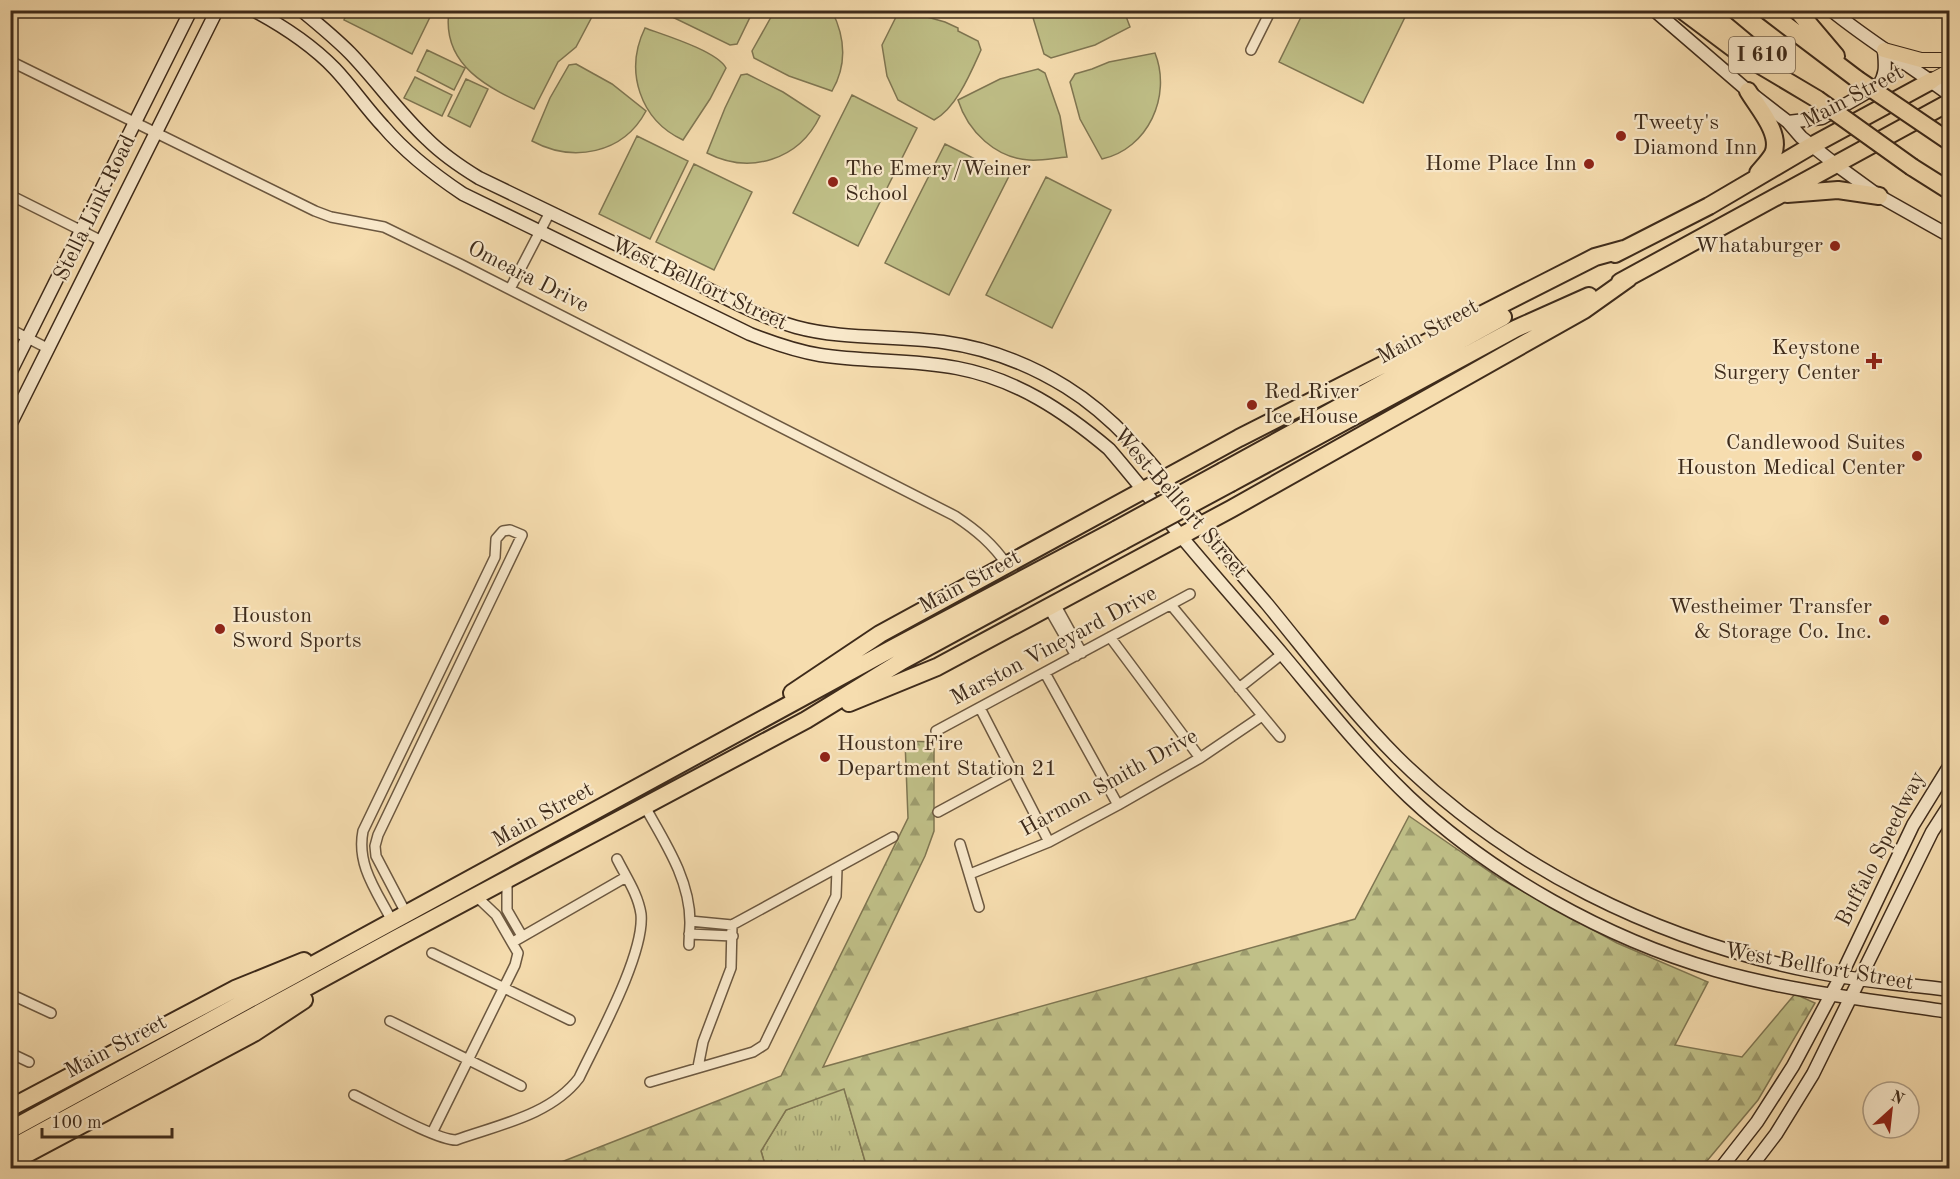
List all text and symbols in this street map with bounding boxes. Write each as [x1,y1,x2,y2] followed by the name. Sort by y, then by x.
[1729,37,1795,73] road number: I 610
[1799,61,1907,133] street label: Main Street
[1633,112,1757,159] place label: Tweety's Diamond Inn
[1614,129,1628,143] marker: Tweety's Diamond Inn
[50,131,140,285] street label: Stella Link Road
[1425,153,1577,175] place label: Home Place Inn
[1582,157,1596,171] marker: Home Place Inn
[845,158,1031,205] place label: The Emery/Weiner School
[826,175,840,189] marker: The Emery/Weiner School
[608,234,790,334] street label: West Bellfort Street
[1695,235,1823,257] place label: Whataburger
[464,237,592,317] street label: Omeara Drive
[1828,239,1842,253] marker: Whataburger
[1374,295,1482,369] street label: Main Street
[1713,337,1860,384] place label: Keystone Surgery Center
[1865,352,1883,370] marker: Keystone Surgery Center
[1264,381,1359,428] place label: Red River Ice House
[1245,398,1259,412] marker: Red River Ice House
[1109,424,1251,582] street label: West Bellfort Street
[1677,432,1905,479] place label: Candlewood Suites Houston Medical Center
[1910,449,1924,463] marker: Candlewood Suites Houston Medical Center
[916,546,1024,618] street label: Main Street
[947,582,1161,710] street label: Marston Vineyard Drive
[1669,596,1872,643] place label: Westheimer Transfer & Storage Co. Inc.
[232,605,361,652] place label: Houston Sword Sports
[1877,613,1891,627] marker: Westheimer Transfer & Storage Co. Inc.
[213,622,227,636] marker: Houston Sword Sports
[1016,725,1202,841] street label: Harmon Smith Drive
[837,733,1057,780] place label: Houston Fire Department Station 21
[818,750,832,764] marker: Houston Fire Department Station 21
[1832,768,1930,930] street label: Buffalo Speedway
[489,778,597,852] street label: Main Street
[1723,940,1915,994] street label: West Bellfort Street
[62,1011,170,1083] street label: Main Street
[1861,1080,1921,1140] north arrow
[1888,1089,1907,1109] text: N
[42,1101,172,1139] scale bar
[51,1114,102,1132] text: 100 m

